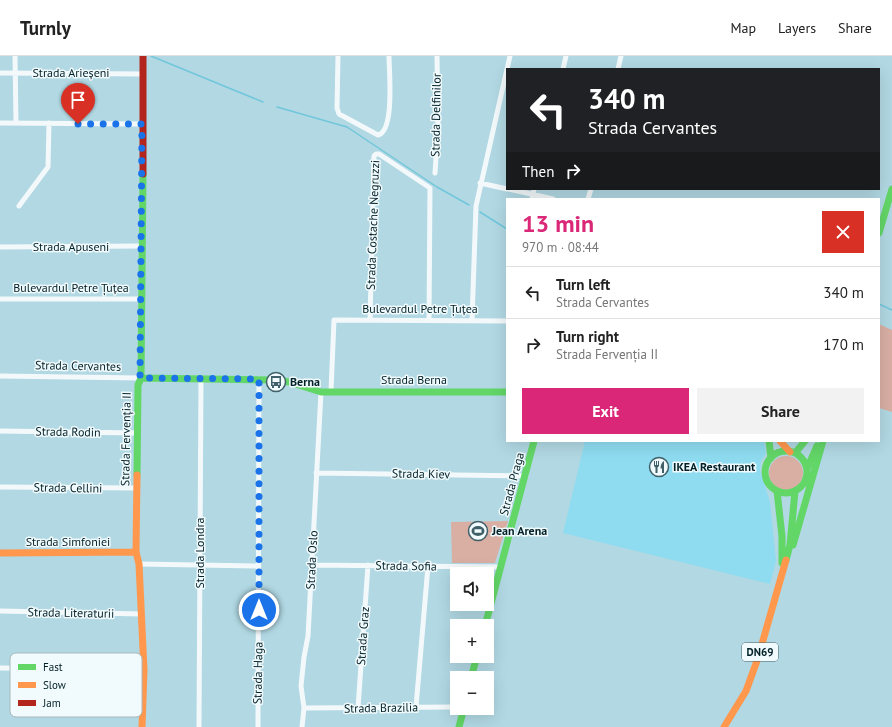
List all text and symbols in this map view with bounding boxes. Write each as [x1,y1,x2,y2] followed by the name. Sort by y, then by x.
[20,16,71,40] text: Turnly
[730,19,756,37] text: Map
[778,19,816,37] text: Layers
[838,19,872,37] text: Share
[32,65,110,80] street label: Strada Arieșeni
[427,73,444,157] street label: Strada Delfinilor
[588,80,665,117] text: 340 m
[61,83,95,124] pin
[522,84,574,136] icon: left
[67,89,89,111] icon: arrive
[588,116,717,139] text: Strada Cervantes
[363,160,382,290] street label: Strada Costache Negruzzi
[562,160,584,182] icon: right
[522,162,554,181] text: Then
[522,208,594,239] text: 13 min
[822,211,864,253] button: close
[33,239,109,254] street label: Strada Apuseni
[522,239,599,256] text: 970 m · 08:44
[556,275,610,294] text: Turn left
[13,280,129,296] street label: Bulevardul Petre Țuțea
[522,282,544,304] icon: left
[823,283,864,302] text: 340 m
[556,294,649,311] text: Strada Cervantes
[362,301,478,317] street label: Bulevardul Petre Țuțea
[556,327,619,346] text: Turn right
[522,334,544,356] icon: right
[823,335,864,354] text: 170 m
[556,346,658,363] text: Strada Fervenția II
[35,357,121,374] street label: Strada Cervantes
[265,371,287,393] bus stop icon: Berna
[381,372,447,387] street label: Strada Berna
[290,374,320,389] place label: Berna
[522,388,689,434] button: Exit
[697,388,864,434] button: Share
[117,392,134,486] street label: Strada Fervenția II
[35,423,101,440] street label: Strada Rodin
[496,451,527,517] street label: Strada Praga
[648,456,670,478] restaurant icon: IKEA Restaurant
[673,459,756,474] place label: IKEA Restaurant
[392,465,450,482] street label: Strada Kiev
[34,479,102,496] street label: Strada Cellini
[192,517,207,589] street label: Strada Londra
[467,520,489,542] sports icon: Jean Arena
[491,523,547,538] place label: Jean Arena
[302,530,321,590] street label: Strada Oslo
[26,534,110,549] street label: Strada Simfoniei
[375,557,437,574] street label: Strada Sofia
[450,567,494,715] map controls
[450,567,494,611] button: sound
[238,589,280,631] position arrow
[28,604,114,621] street label: Strada Literaturii
[353,606,372,666] street label: Strada Graz
[450,619,494,663] button: +
[249,642,266,704] street label: Strada Haga
[742,643,778,661] road number: DN69
[10,653,142,717] legend
[43,660,63,674] text: Fast
[450,671,494,715] button: −
[43,678,66,692] text: Slow
[42,696,61,710] text: Jam
[344,699,418,716] street label: Strada Brazilia

